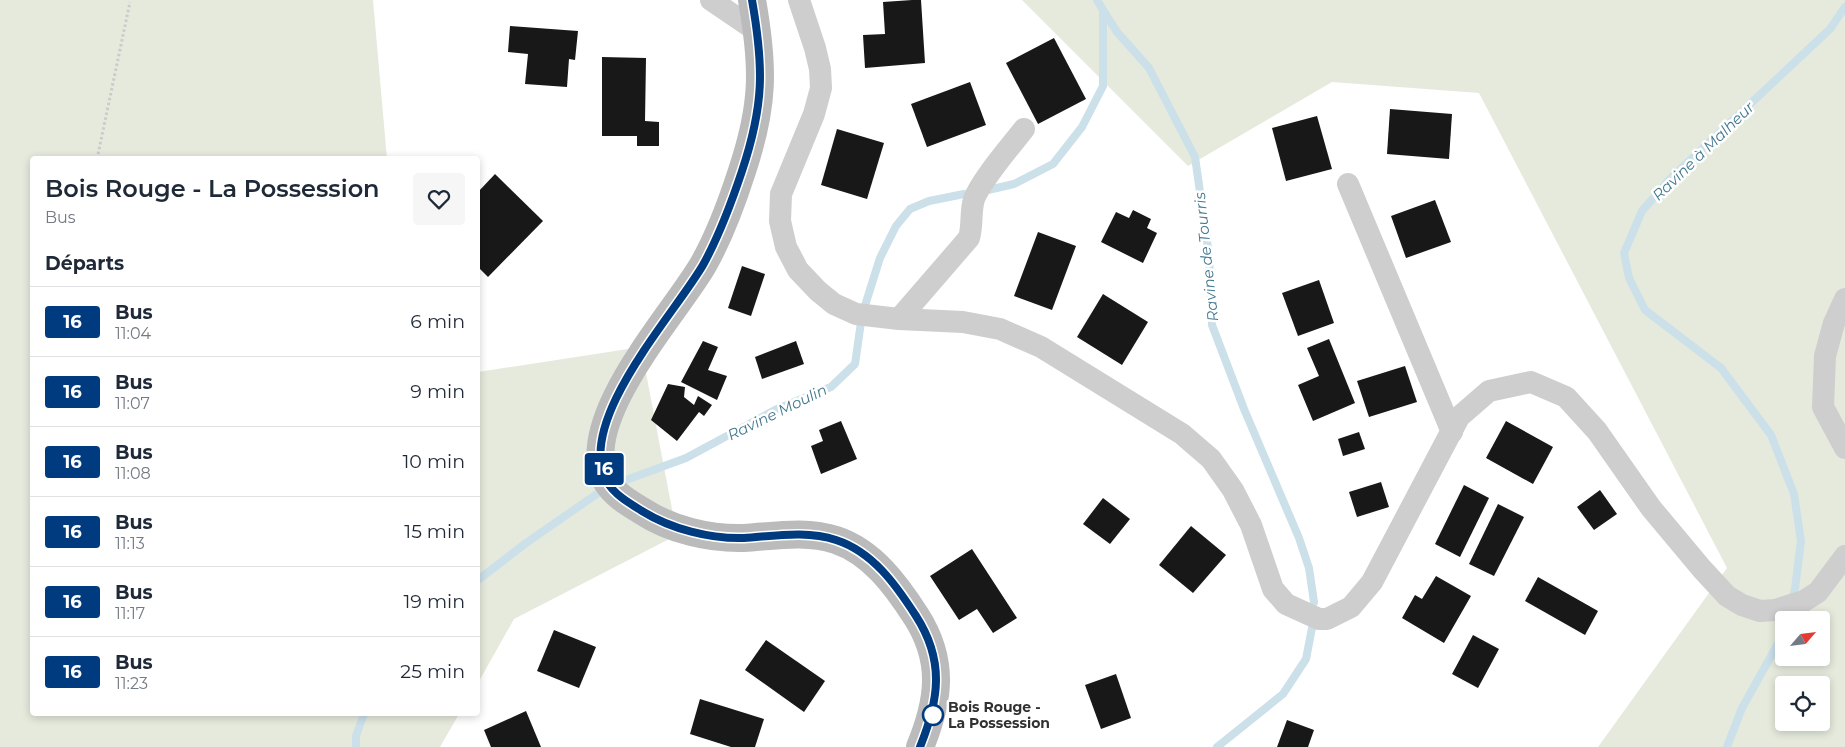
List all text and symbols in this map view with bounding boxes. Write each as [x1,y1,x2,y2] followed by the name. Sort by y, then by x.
[1648,97,1759,204] water label: Ravine à Malheur
[413,173,465,225] button: heart
[45,174,380,203] text: Bois Rouge - La Possession
[1190,191,1222,323] water label: Ravine de Tourris
[45,208,76,227] text: Bus
[45,252,124,275] text: Départs
[115,301,153,324] text: Bus
[410,310,465,333] text: 6 min
[63,311,82,333] text: 16
[115,324,151,343] text: 11:04
[115,371,153,394] text: Bus
[410,380,465,403] text: 9 min
[724,380,830,444] water label: Ravine Moulin
[63,381,82,403] text: 16
[115,394,150,413] text: 11:07
[115,441,153,464] text: Bus
[402,450,465,473] text: 10 min
[63,451,82,473] text: 16
[582,453,626,485] line badge: 16
[595,458,613,480] text: 16
[115,464,151,483] text: 11:08
[115,511,153,534] text: Bus
[404,520,465,543] text: 15 min
[63,521,82,543] text: 16
[115,534,145,553] text: 11:13
[115,581,153,604] text: Bus
[403,590,465,613] text: 19 min
[63,591,82,613] text: 16
[115,604,145,623] text: 11:17
[1775,611,1830,666] north arrow
[1775,611,1830,731] map controls
[115,651,153,674] text: Bus
[400,660,465,683] text: 25 min
[63,661,82,683] text: 16
[115,674,148,693] text: 11:23
[1775,676,1830,731] button: locate
[948,698,1050,732] place label: Bois Rouge - La Possession
[922,704,944,726] marker: Bois Rouge - La Possession

